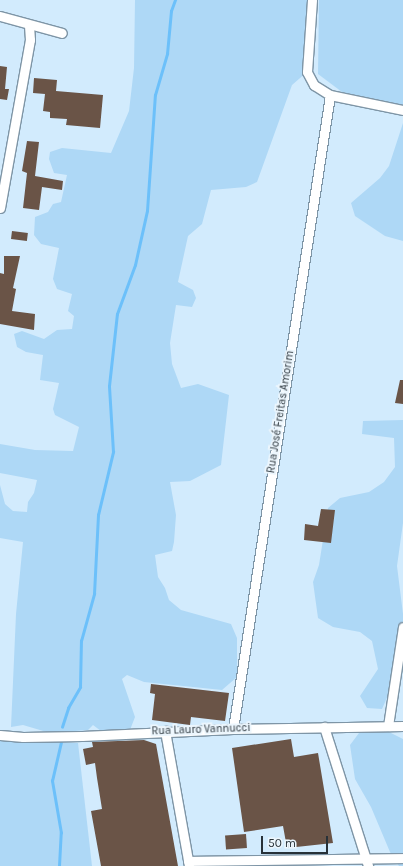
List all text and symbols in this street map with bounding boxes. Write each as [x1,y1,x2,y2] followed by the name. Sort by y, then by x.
[265,350,297,474] street label: Rua José Freitas Amorim
[151,722,251,738] street label: Rua Lauro Vannucci
[263,828,330,854] scale bar
[268,836,296,850] text: 50 m

